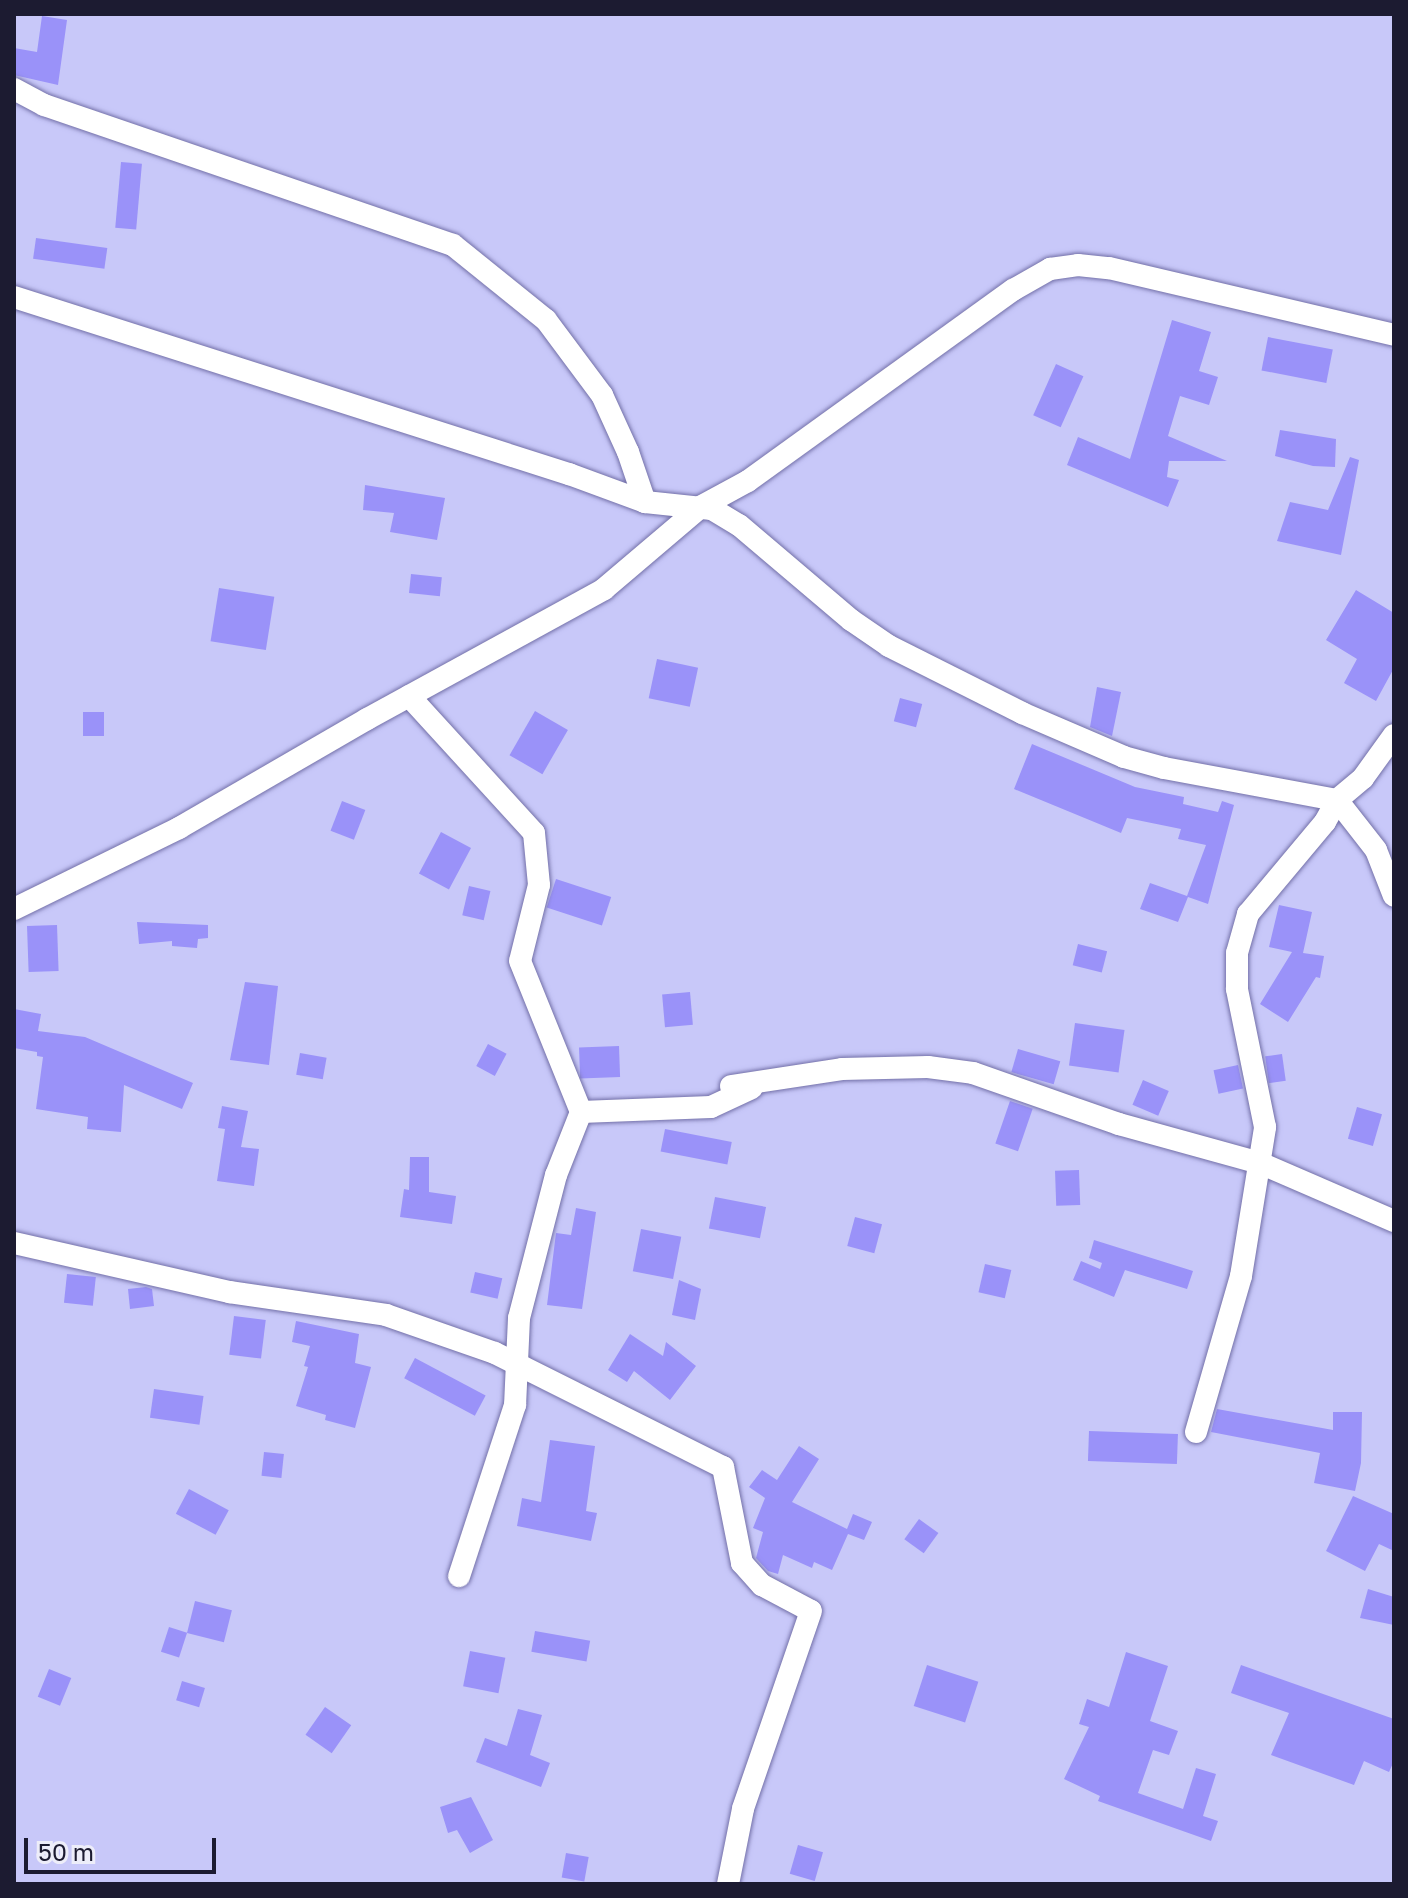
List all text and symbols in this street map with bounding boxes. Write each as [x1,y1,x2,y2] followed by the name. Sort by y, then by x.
[28,1822,220,1872] scale bar
[38,1837,94,1866] text: 50 m

